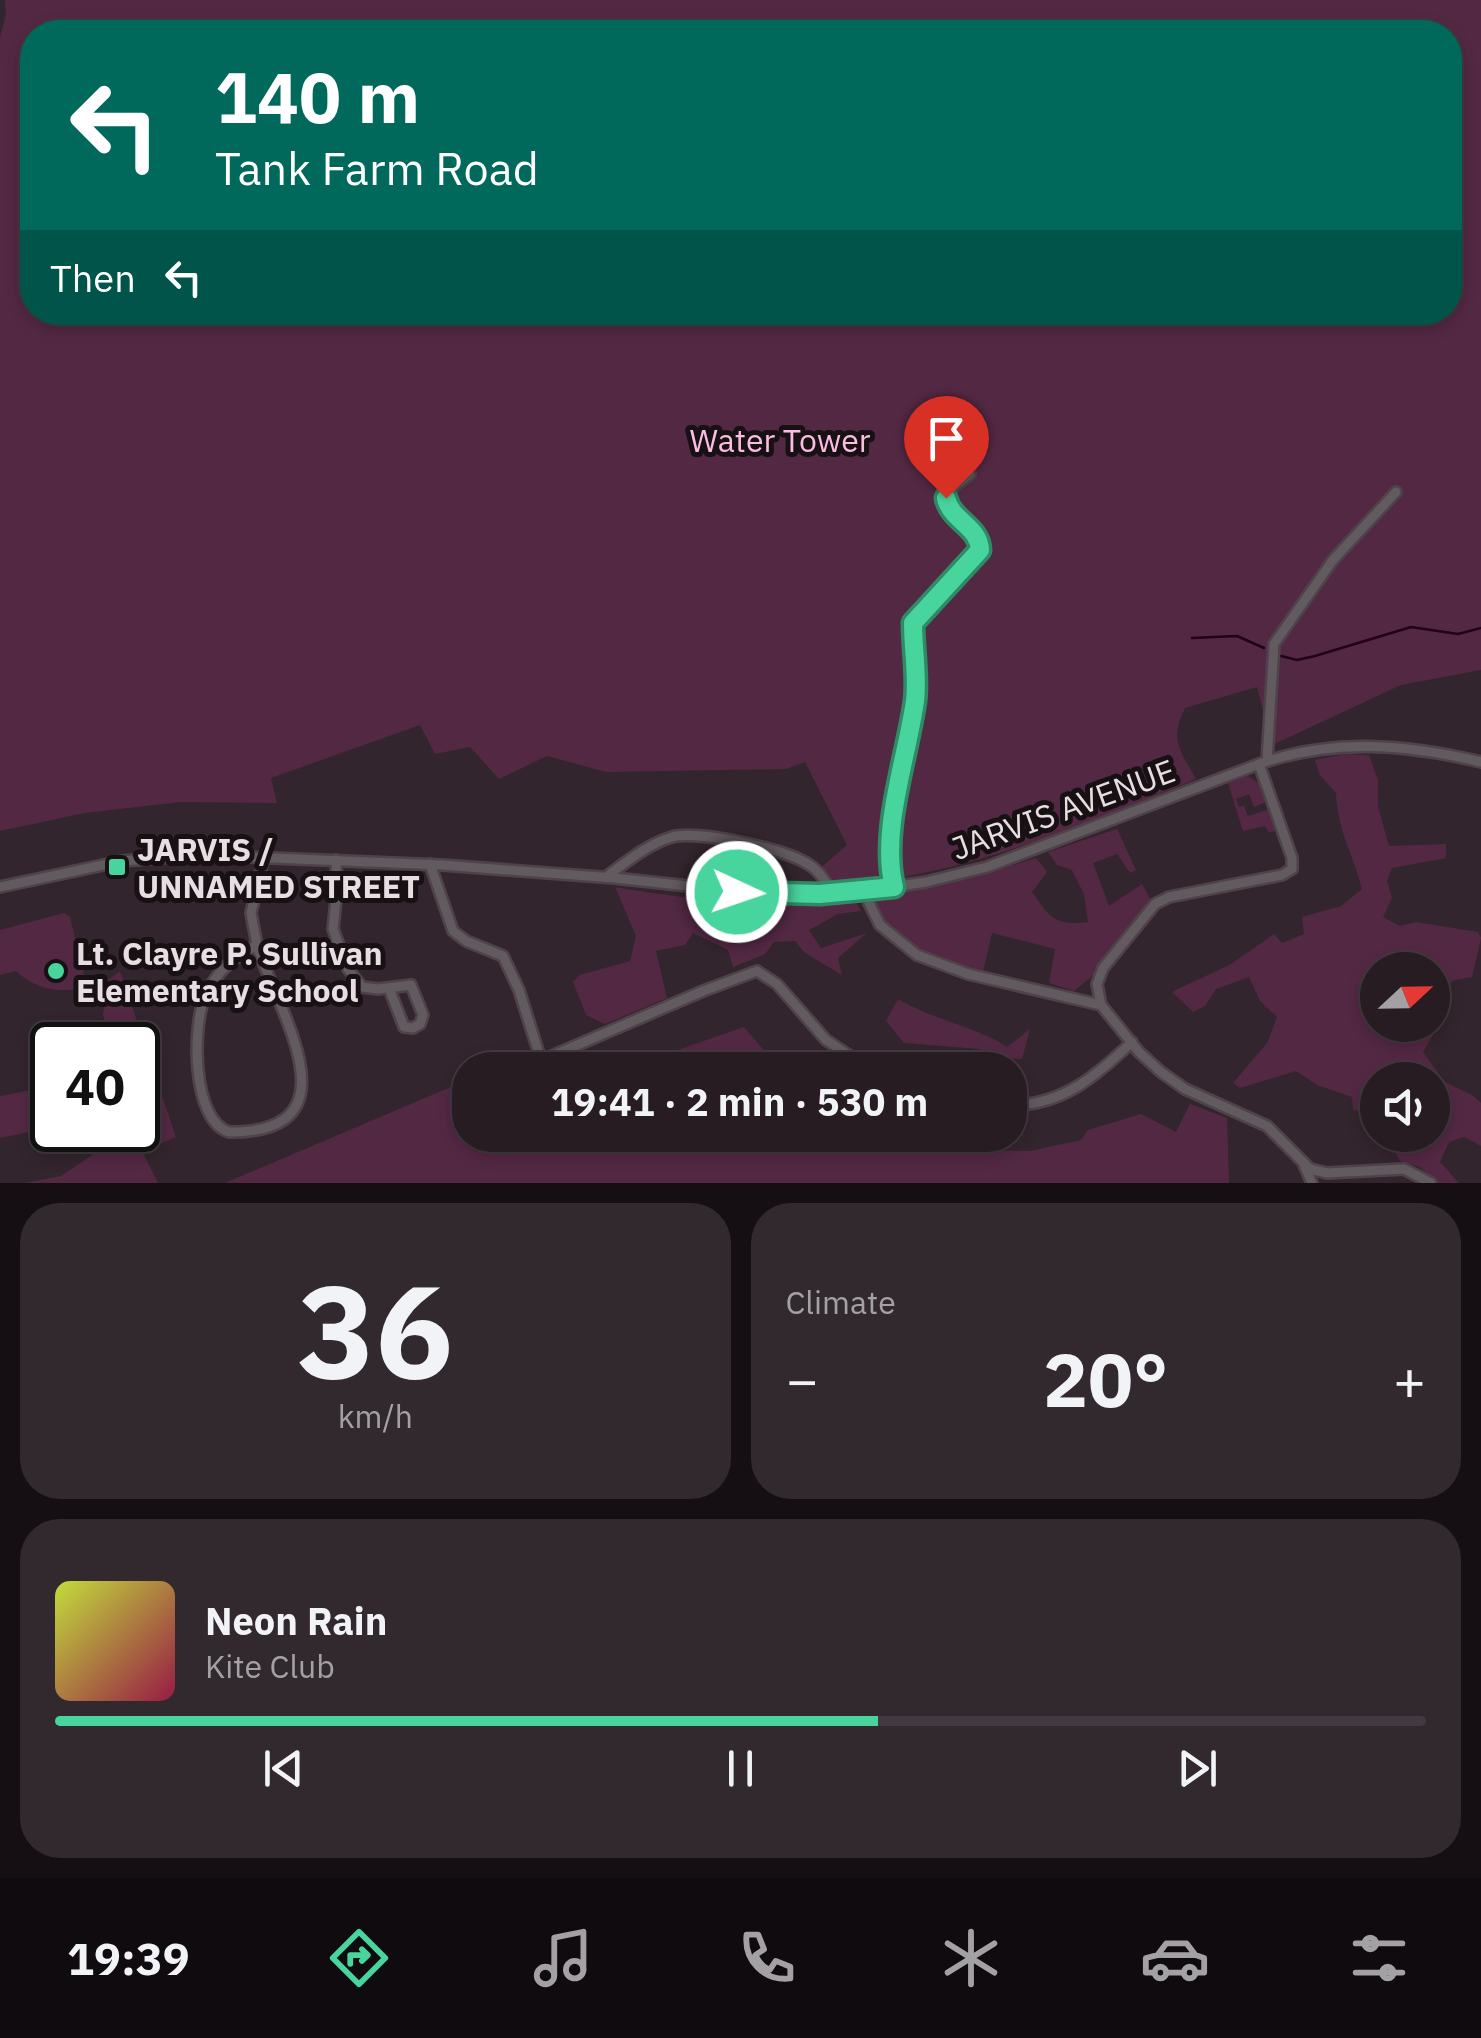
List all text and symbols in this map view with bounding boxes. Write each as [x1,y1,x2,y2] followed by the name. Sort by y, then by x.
[215,51,420,142] text: 140 m
[50,60,180,190] icon: left
[215,139,539,197] text: Tank Farm Road
[156,250,211,305] icon: left
[50,253,136,302] text: Then
[904,396,989,499] pin
[919,411,974,466] icon: arrive
[690,419,871,461] park label: Water Tower
[945,749,1181,869] street label: JARVIS AVENUE
[137,828,420,907] place label: JARVIS / UNNAMED STREET
[685,840,789,944] position arrow
[106,856,128,878] marker: JARVIS / UNNAMED STREET
[76,932,383,1011] place label: Lt. Clayre P. Sullivan Elementary School
[1360,952,1450,1042] north arrow
[1360,952,1450,1152] map controls
[45,960,67,982] marker: Lt. Clayre P. Sullivan Elementary School
[30,1022,160,1152] speed limit sign: 40
[1360,1062,1450,1152] button: sound
[551,1077,928,1126] text: 19:41 · 2 min · 530 m
[297,1245,453,1414] text: 36
[786,1281,896,1323] text: Climate
[1043,1330,1168,1428] text: 20°
[786,1344,819,1415] text: −
[1393,1344,1426,1415] text: +
[338,1395,413,1437] text: km/h
[205,1596,387,1645] text: Neon Rain
[205,1645,335,1687] text: Kite Club
[256,1741,311,1796] icon: previous
[713,1741,768,1796] icon: pause
[1170,1741,1225,1796] icon: next
[324,1923,394,1993] icon: directions
[528,1923,598,1993] icon: music
[732,1923,802,1993] icon: phone
[936,1923,1006,1993] icon: climate
[1140,1923,1210,1993] icon: car
[1344,1923,1414,1993] icon: filters
[67,1929,190,1987] text: 19:39

